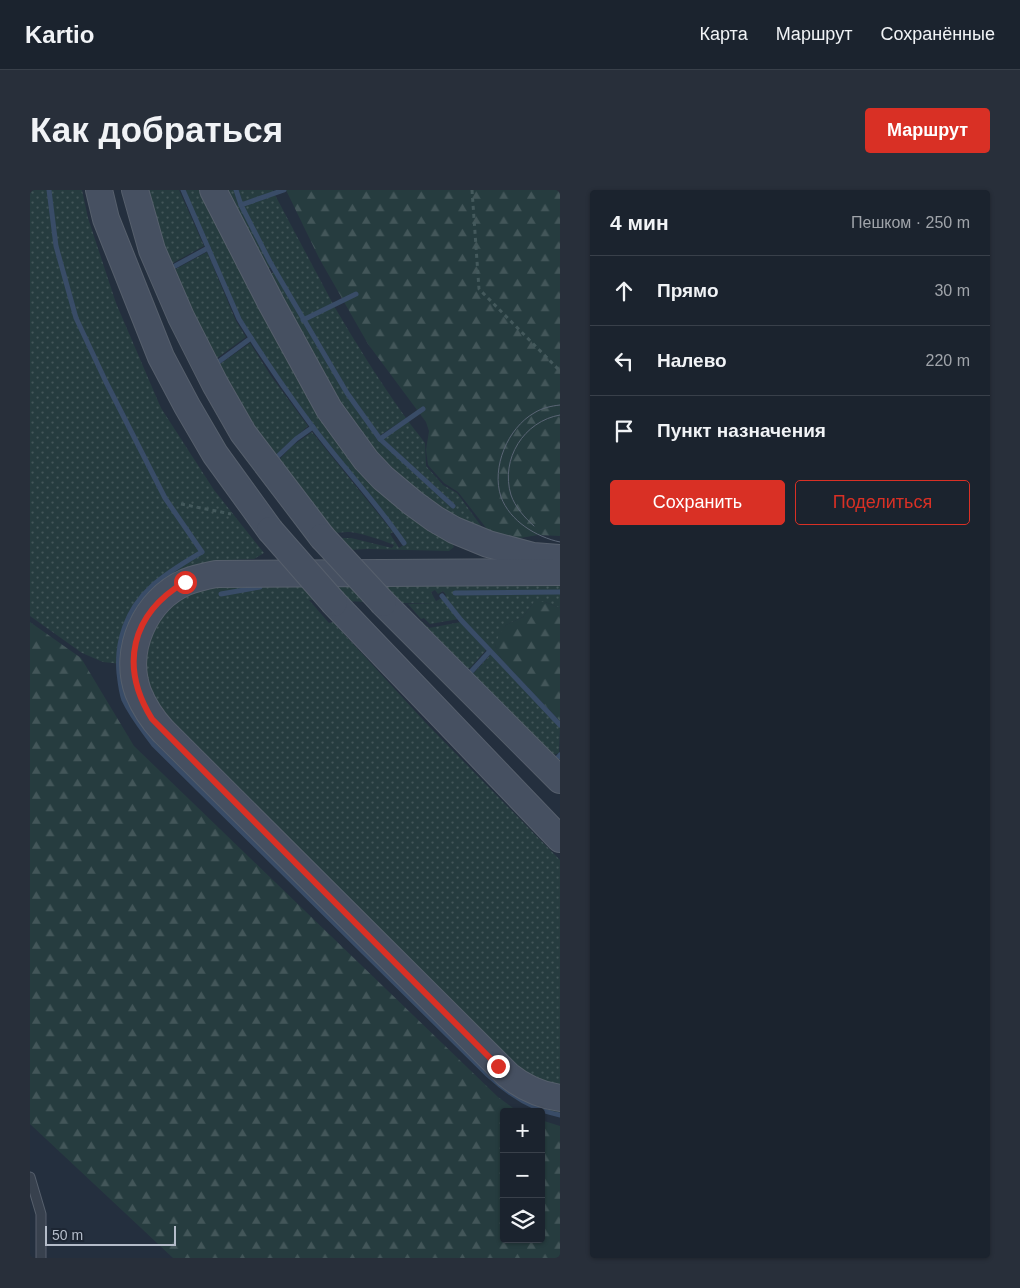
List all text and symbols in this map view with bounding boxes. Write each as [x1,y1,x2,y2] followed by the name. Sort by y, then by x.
[25,21,94,48] text: Kartio
[700,24,748,44] text: Карта
[776,24,852,44] text: Маршрут
[880,24,995,44] text: Сохранённые
[865,108,990,153] button: Маршрут
[30,110,283,149] text: Как добраться
[610,211,669,234] text: 4 мин
[851,214,970,231] text: Пешком · 250 m
[610,277,638,305] icon: ahead
[657,280,719,301] text: Прямо
[934,282,970,299] text: 30 m
[610,347,638,375] icon: left
[657,350,727,371] text: Налево
[926,352,970,369] text: 220 m
[610,417,638,445] icon: arrive
[657,420,826,441] text: Пункт назначения
[610,480,785,525] button: Сохранить
[795,480,970,525] button: Поделиться
[174,571,197,594] route start
[487,1055,510,1078] route end
[500,1108,545,1243] map controls
[500,1108,545,1153] button: +
[500,1153,545,1198] button: −
[500,1198,545,1243] button: layers
[45,1223,176,1246] scale bar
[52,1227,83,1243] text: 50 m

